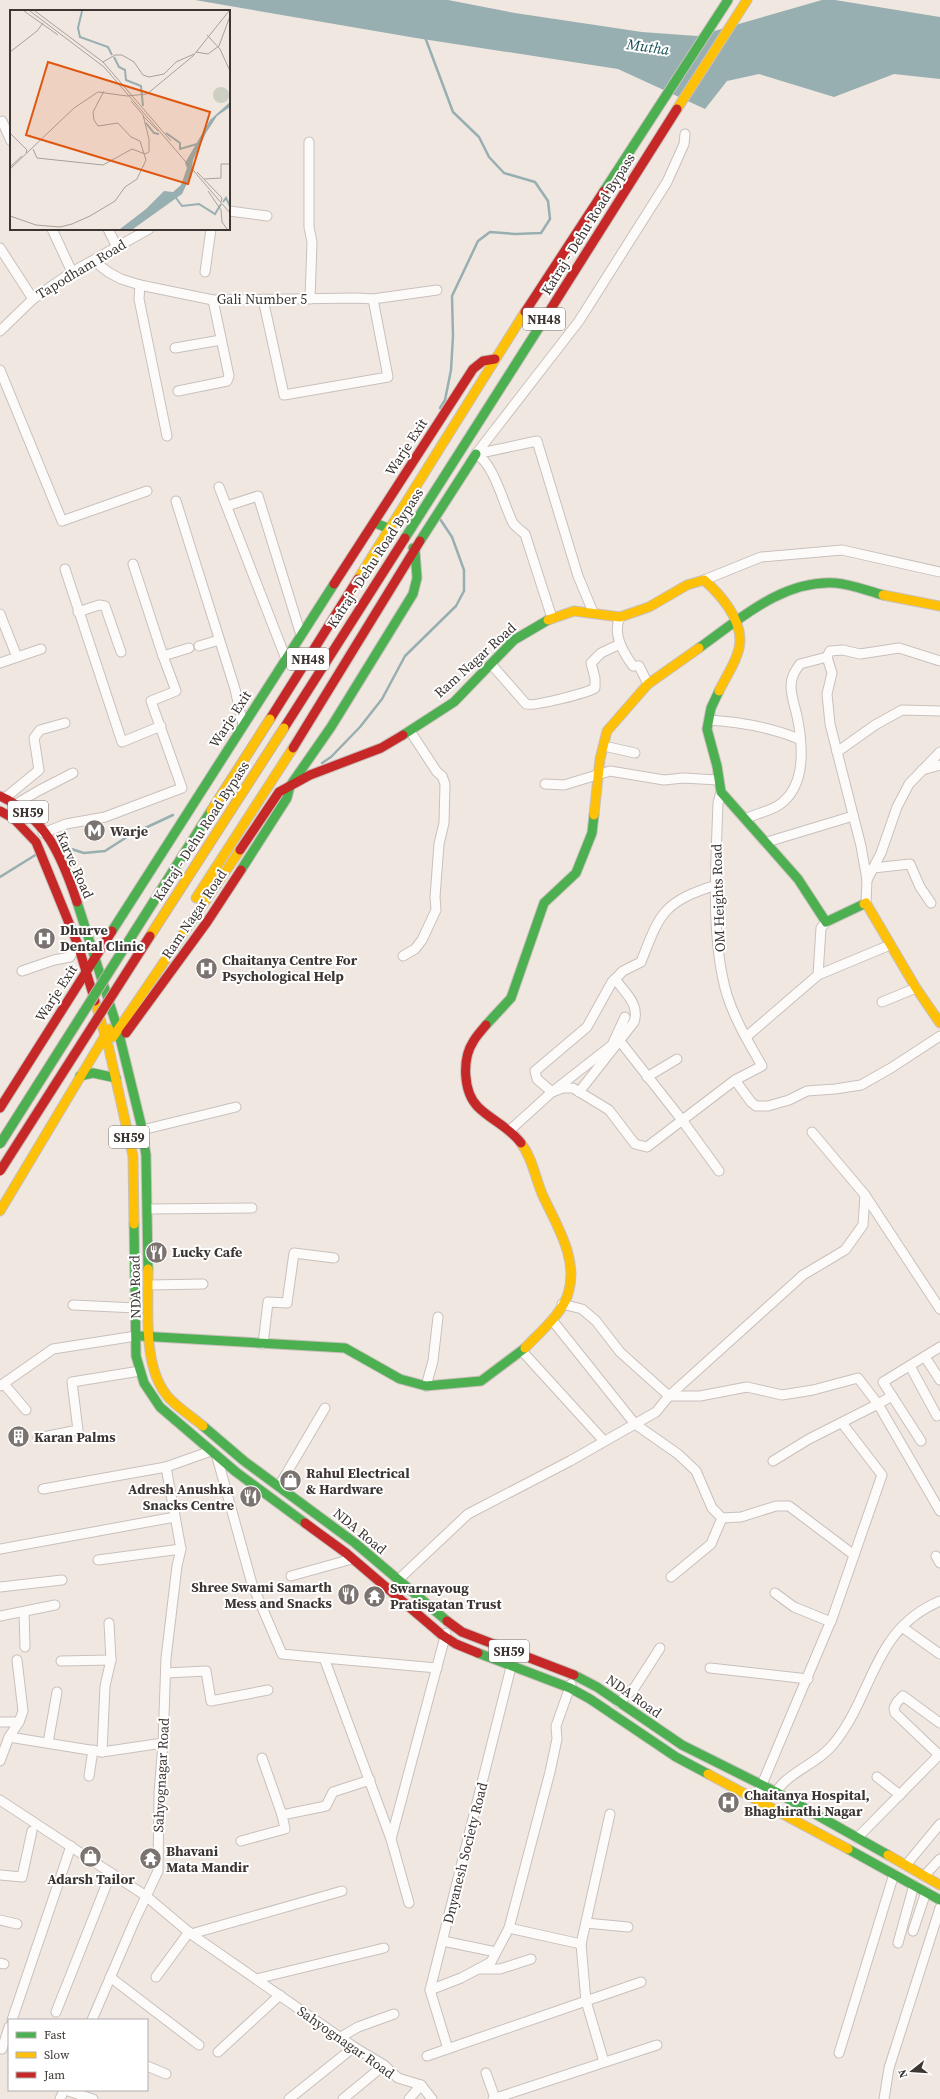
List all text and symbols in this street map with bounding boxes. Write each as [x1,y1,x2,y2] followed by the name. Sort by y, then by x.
[10,10,230,230] inset map
[624,33,671,60] water label: Mutha
[536,149,640,299] street label: Katraj - Dehu Road Bypass
[32,234,130,304] street label: Tapodham Road
[217,289,307,309] street label: Gali Number 5
[523,308,565,330] road number: NH48
[380,414,432,479] street label: Warje Exit
[322,484,428,632] street label: Katraj - Dehu Road Bypass
[430,618,520,702] street label: Ram Nagar Road
[287,648,329,670] road number: NH48
[204,686,256,751] street label: Warje Exit
[148,757,254,905] street label: Katraj - Dehu Road Bypass
[8,801,48,823] road number: SH59
[81,818,107,844] metro station icon: Warje
[110,821,148,841] place label: Warje
[51,828,99,902] street label: Karve Road
[706,843,730,953] street label: OM Heights Road
[157,865,231,963] street label: Ram Nagar Road
[60,920,144,956] place label: Dhurve Dental Clinic
[31,925,57,951] hospital icon: Dhurve Dental Clinic
[222,950,358,986] place label: Chaitanya Centre For Psychological Help
[193,955,219,981] hospital icon: Chaitanya Centre For Psychological Help
[30,960,82,1025] street label: Warje Exit
[109,1126,149,1148] road number: SH59
[143,1239,169,1265] restaurant icon: Lucky Cafe
[172,1242,242,1262] place label: Lucky Cafe
[124,1255,146,1319] street label: NDA Road
[5,1424,31,1450] building icon: Karan Palms
[34,1427,116,1447] place label: Karan Palms
[306,1463,410,1499] place label: Rahul Electrical & Hardware
[278,1468,304,1494] shop icon: Rahul Electrical & Hardware
[128,1479,235,1515] place label: Adresh Anushka Snacks Centre
[237,1484,263,1510] restaurant icon: Adresh Anushka Snacks Centre
[329,1503,391,1559] street label: NDA Road
[191,1577,333,1613] place label: Shree Swami Samarth Mess and Snacks
[390,1578,502,1614] place label: Swarnayoug Pratisgatan Trust
[335,1582,361,1608] restaurant icon: Shree Swami Samarth Mess and Snacks
[362,1583,388,1609] temple icon: Swarnayoug Pratisgatan Trust
[489,1640,529,1662] road number: SH59
[602,1670,666,1722] street label: NDA Road
[148,1717,174,1833] street label: Sahyognagar Road
[438,1780,492,1926] street label: Dnyanesh Society Road
[744,1785,870,1821] place label: Chaitanya Hospital, Bhaghirathi Nagar
[715,1790,741,1816] hospital icon: Chaitanya Hospital, Bhaghirathi Nagar
[166,1841,249,1877] place label: Bhavani Mata Mandir
[78,1844,104,1870] shop icon: Adarsh Tailor
[138,1846,164,1872] temple icon: Bhavani Mata Mandir
[47,1869,135,1889] place label: Adarsh Tailor
[293,2001,399,2083] street label: Sahyognagar Road
[8,2019,148,2091] legend
[44,2027,66,2043] text: Fast
[44,2047,70,2063] text: Slow
[892,2051,932,2091] north arrow
[43,2067,65,2083] text: Jam
[895,2068,911,2080] text: N

